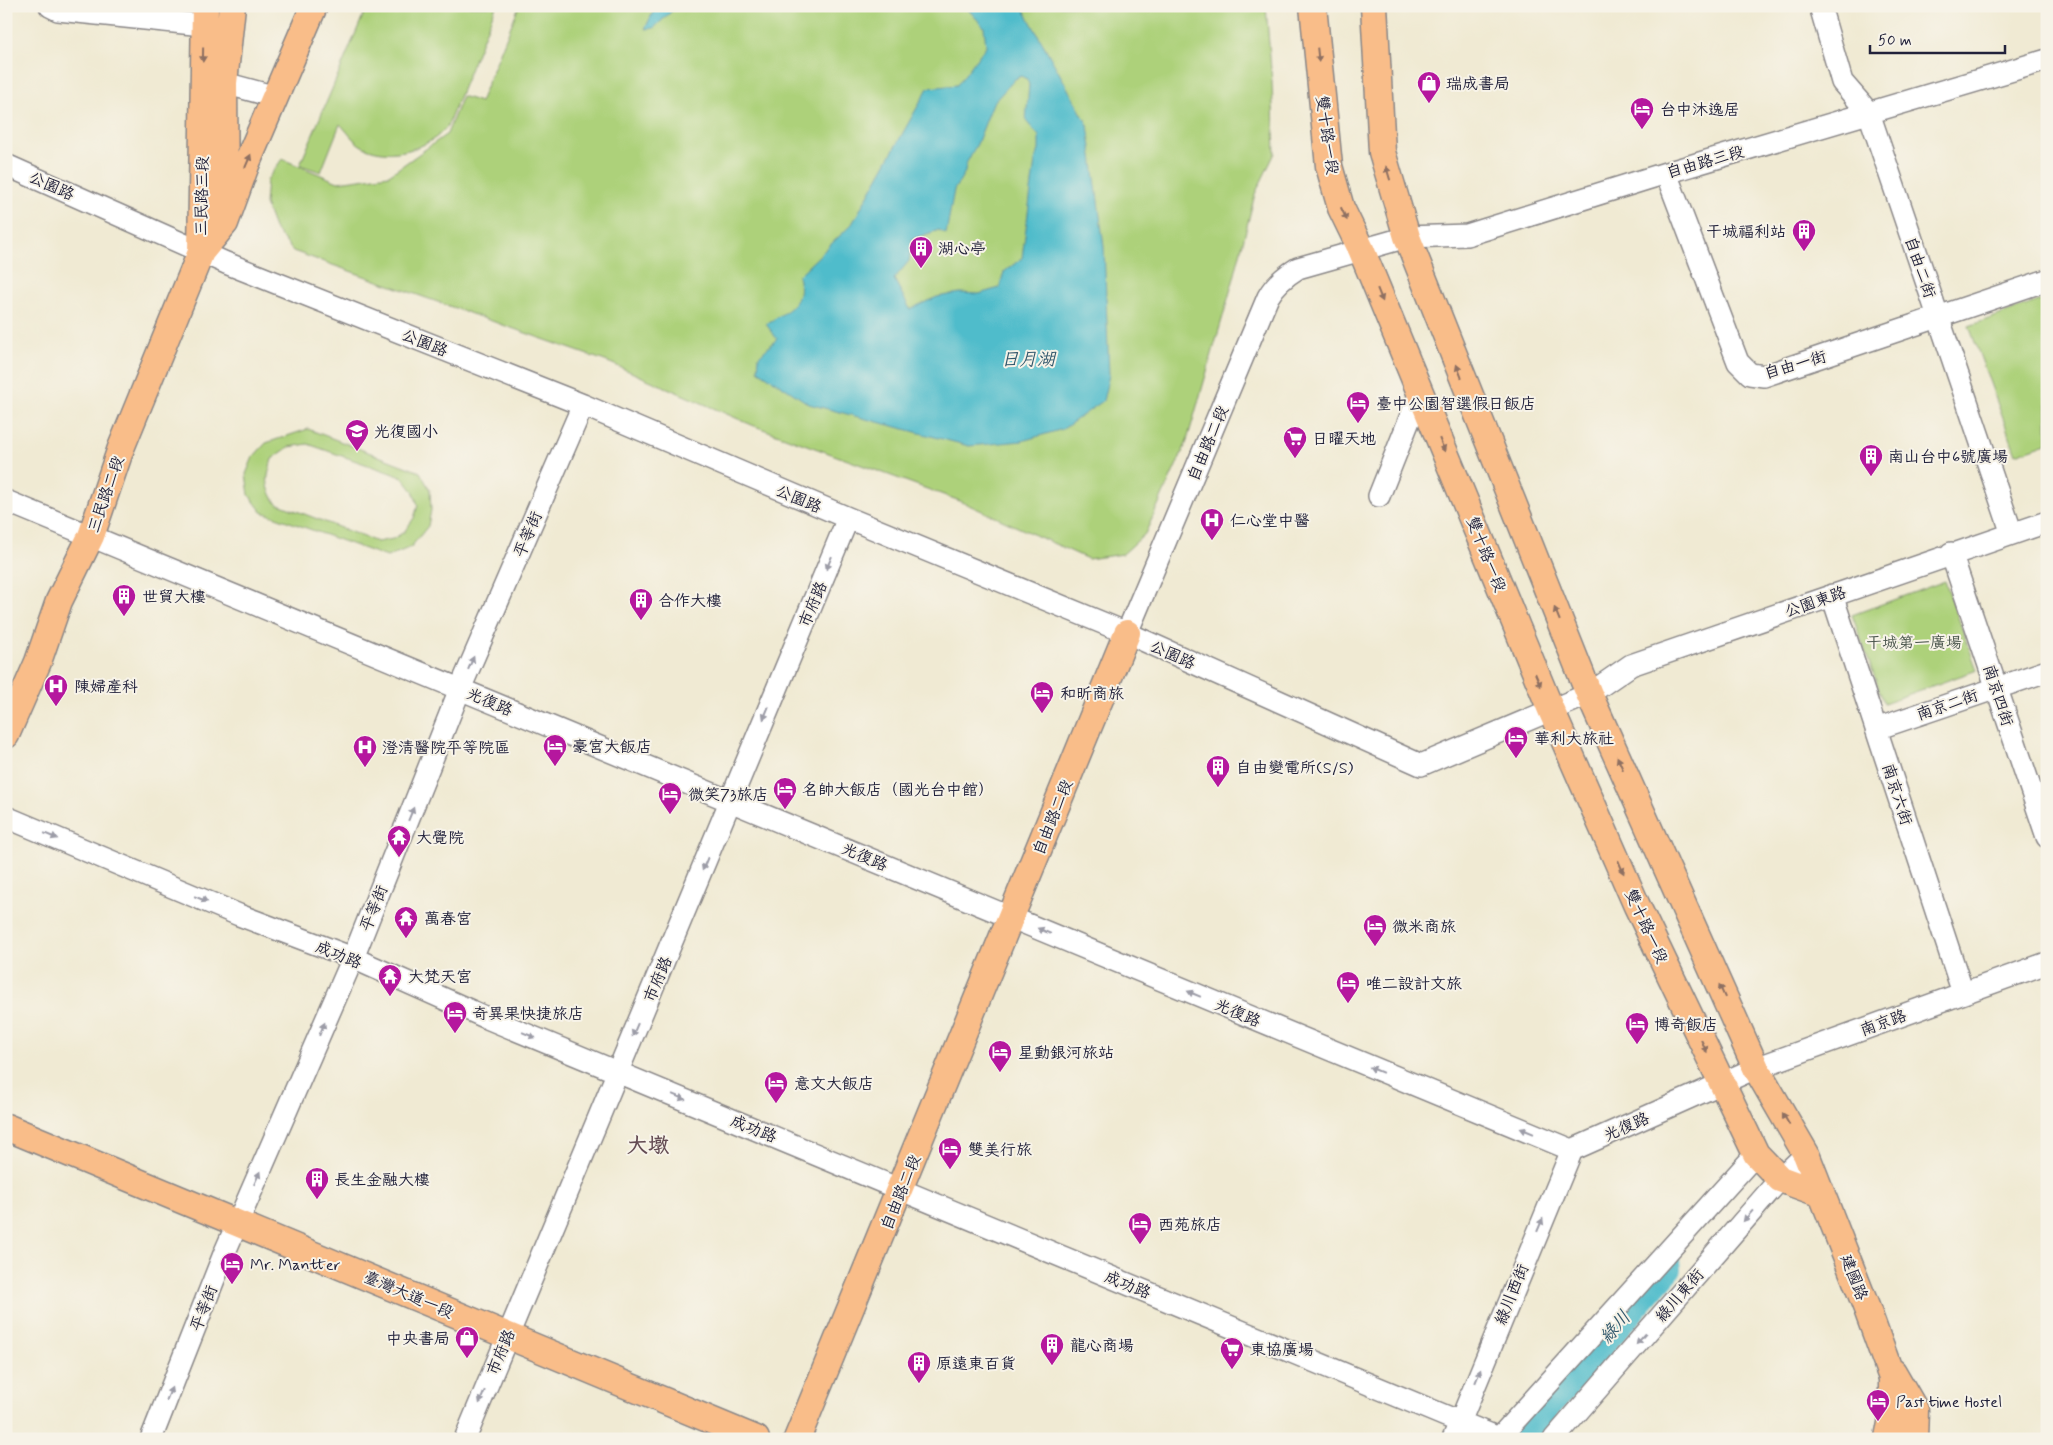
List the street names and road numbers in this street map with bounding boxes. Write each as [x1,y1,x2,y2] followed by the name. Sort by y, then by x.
[1311,94,1342,176] street label: 雙十路一段
[1664,141,1747,184] street label: 自由路三段
[191,156,214,236] street label: 三民路三段
[25,167,78,206] street label: 公園路
[1899,234,1940,301] street label: 自由二街
[398,325,451,362] street label: 公園路
[1762,347,1829,384] street label: 自由一街
[1183,403,1234,485] street label: 自由路二段
[83,453,129,536] street label: 三民路二段
[772,480,825,518] street label: 公園路
[509,508,547,561] street label: 平等街
[1461,514,1510,596] street label: 雙十路一段
[794,578,832,631] street label: 市府路
[1782,582,1849,623] street label: 公園東路
[1146,636,1199,675] street label: 公園路
[1978,662,2017,729] street label: 南京四街
[463,683,516,721] street label: 光復路
[1914,685,1981,726] street label: 南京二街
[1877,761,1916,828] street label: 南京六街
[1029,777,1078,859] street label: 自由路二段
[838,838,891,876] street label: 光復路
[356,882,393,935] street label: 平等街
[1619,886,1672,967] street label: 雙十路一段
[312,937,365,974] street label: 成功路
[639,953,677,1006] street label: 市府路
[1211,994,1264,1032] street label: 光復路
[1857,1005,1910,1041] street label: 南京路
[1600,1108,1653,1147] street label: 光復路
[727,1111,780,1148] street label: 成功路
[877,1152,926,1234] street label: 自由路二段
[1835,1251,1872,1304] street label: 建國路
[1491,1261,1534,1328] street label: 綠川西街
[1651,1265,1709,1327] street label: 綠川東街
[360,1267,457,1324] street label: 臺灣大道一段
[1101,1267,1154,1304] street label: 成功路
[186,1282,223,1335] street label: 平等街
[482,1326,520,1379] street label: 市府路

